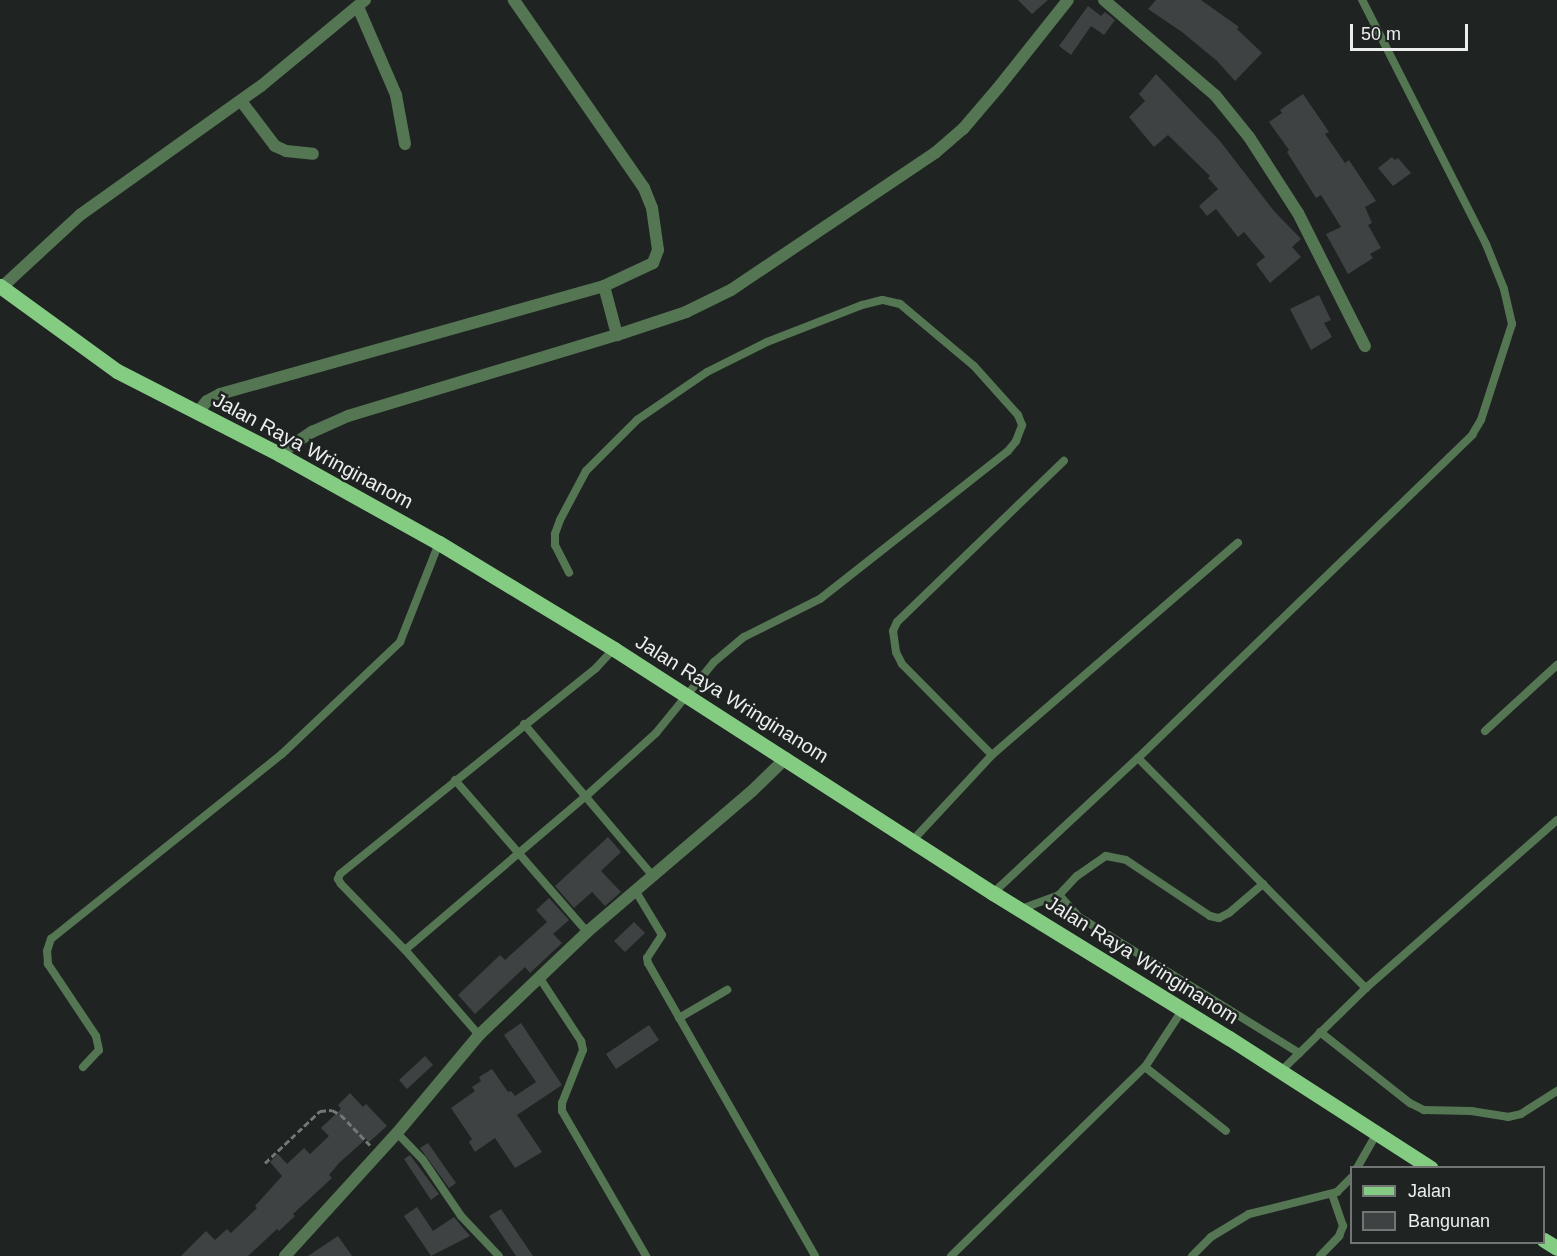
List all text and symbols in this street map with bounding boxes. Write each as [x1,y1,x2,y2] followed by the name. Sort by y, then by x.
[1353,12,1472,50] scale bar
[1361,24,1401,44] text: 50 m
[209,388,417,514] street label: Jalan Raya Wringinanom
[631,630,833,768] street label: Jalan Raya Wringinanom
[1041,891,1243,1029] street label: Jalan Raya Wringinanom
[1350,1166,1545,1244] legend
[1408,1181,1451,1201] text: Jalan
[1408,1211,1490,1231] text: Bangunan

